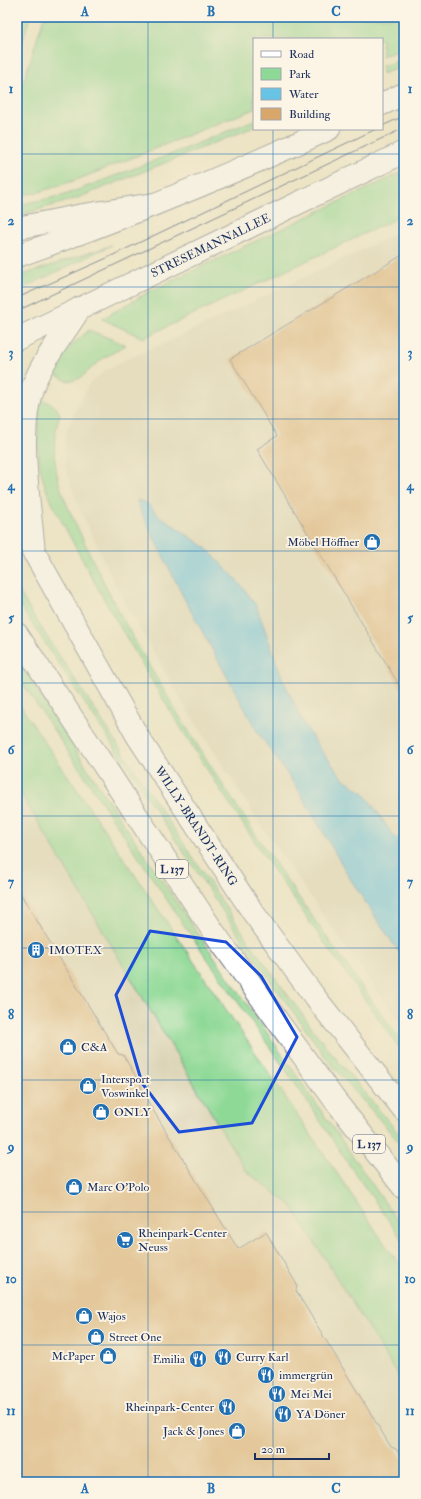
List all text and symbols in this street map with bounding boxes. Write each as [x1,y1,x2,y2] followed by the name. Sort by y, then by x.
[80,4,90,20] text: A
[207,4,215,20] text: B
[331,4,341,20] text: C
[253,38,383,130] legend
[289,47,314,62] text: Road
[289,67,311,82] text: Park
[9,81,14,97] text: 1
[408,81,413,97] text: 1
[288,87,319,102] text: Water
[289,107,332,122] text: Building
[149,210,273,281] street label: STRESEMANNALLEE
[8,213,15,229] text: 2
[407,213,414,229] text: 2
[9,345,14,361] text: 3
[408,345,413,361] text: 3
[6,478,15,494] text: 4
[405,478,414,494] text: 4
[362,532,382,552] shop icon: Möbel Höffner
[287,535,360,550] place label: Möbel Höffner
[8,610,14,626] text: 5
[407,610,413,626] text: 5
[8,742,16,758] text: 6
[407,742,415,758] text: 6
[151,763,240,889] street label: WILLY-BRANDT-RING
[156,860,188,878] road number: L 137
[8,874,15,890] text: 7
[407,874,414,890] text: 7
[26,940,46,960] building icon: IMOTEX
[49,943,103,958] place label: IMOTEX
[8,1007,14,1023] text: 8
[407,1007,413,1023] text: 8
[58,1037,78,1057] shop icon: C&A
[81,1040,108,1055] place label: C&A
[101,1072,150,1101] place label: Intersport Voswinkel
[78,1076,98,1096] shop icon: Intersport Voswinkel
[91,1102,111,1122] shop icon: ONLY
[114,1105,152,1120] place label: ONLY
[353,1135,385,1153] road number: L 137
[6,1139,15,1155] text: 9
[405,1139,414,1155] text: 9
[64,1177,84,1197] shop icon: Marc O'Polo
[87,1180,149,1195] place label: Marc O'Polo
[138,1226,227,1255] place label: Rheinpark-Center Neuss
[115,1230,135,1250] supermarket icon: Rheinpark-Center Neuss
[5,1271,17,1287] text: 10
[404,1271,416,1287] text: 10
[74,1306,94,1326] shop icon: Wajos
[96,1309,126,1324] place label: Wajos
[86,1327,106,1347] shop icon: Street One
[109,1330,161,1345] place label: Street One
[98,1346,118,1366] shop icon: McPaper
[213,1347,233,1367] restaurant icon: Curry Karl
[52,1349,96,1364] place label: McPaper
[188,1349,208,1369] restaurant icon: Emilia
[236,1350,288,1365] place label: Curry Karl
[153,1352,186,1367] place label: Emilia
[256,1365,276,1385] restaurant icon: immergrün
[279,1368,333,1383] place label: immergrün
[267,1384,287,1404] restaurant icon: Mei Mei
[290,1387,332,1402] place label: Mei Mei
[217,1397,237,1417] restaurant icon: Rheinpark-Center
[125,1400,215,1415] place label: Rheinpark-Center
[6,1403,16,1419] text: 11
[405,1403,415,1419] text: 11
[273,1404,293,1424] restaurant icon: YA Döner
[296,1407,346,1422] place label: YA Döner
[227,1421,247,1441] shop icon: Jack & Jones
[162,1424,224,1439] place label: Jack & Jones
[255,1435,329,1461] scale bar
[261,1442,286,1457] text: 20 m
[80,1481,90,1497] text: A
[207,1481,215,1497] text: B
[331,1481,341,1497] text: C

